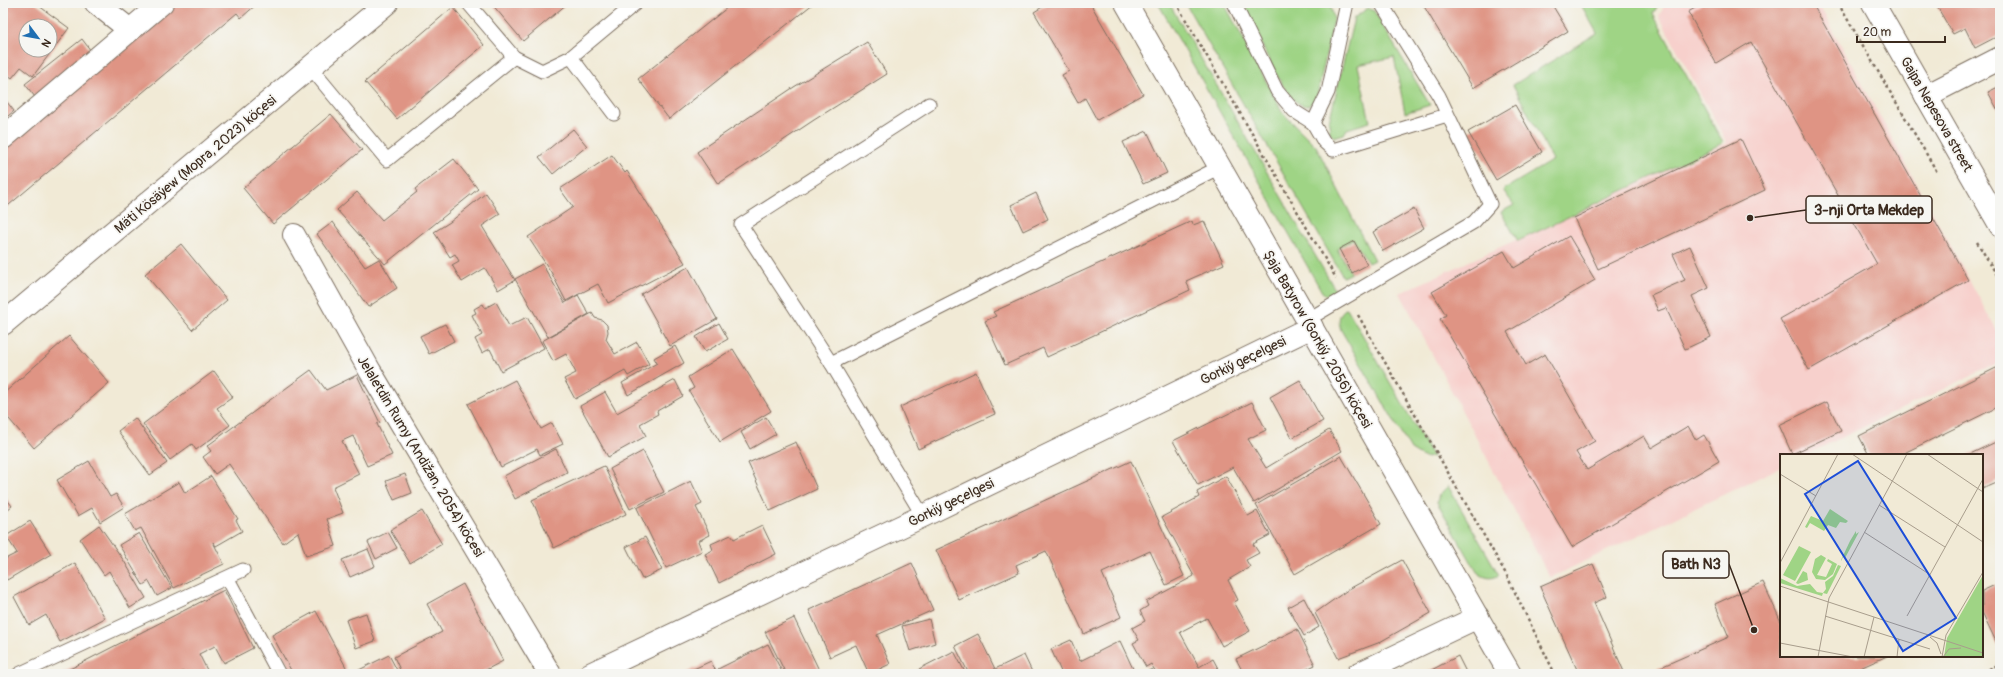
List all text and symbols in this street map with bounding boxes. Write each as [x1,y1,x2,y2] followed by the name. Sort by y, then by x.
[18,18,58,58] north arrow
[1857,18,1945,44] scale bar
[1863,25,1892,40] text: 20 m
[38,36,54,50] text: N
[1897,54,1977,175] street label: Gaipa Nepesova street
[111,91,280,237] street label: Mäti Kösäýew (Mopra, 2023) köçesi
[1806,196,1932,223] callout: 3-nji Orta Mekdep
[1814,201,1924,220] text: 3-nji Orta Mekdep
[1260,247,1376,432] street label: Şaja Batyrow (Gorkiý, 2056) köçesi
[1198,332,1289,389] street label: Gorkiý geçelgesi
[354,353,488,560] street label: Jelaletdin Rumy (Andižan, 2054) köçesi
[1780,454,1983,657] inset map
[906,474,997,531] street label: Gorkiý geçelgesi
[1663,551,1729,578] callout: Bath N3
[1671,555,1721,574] text: Bath N3

